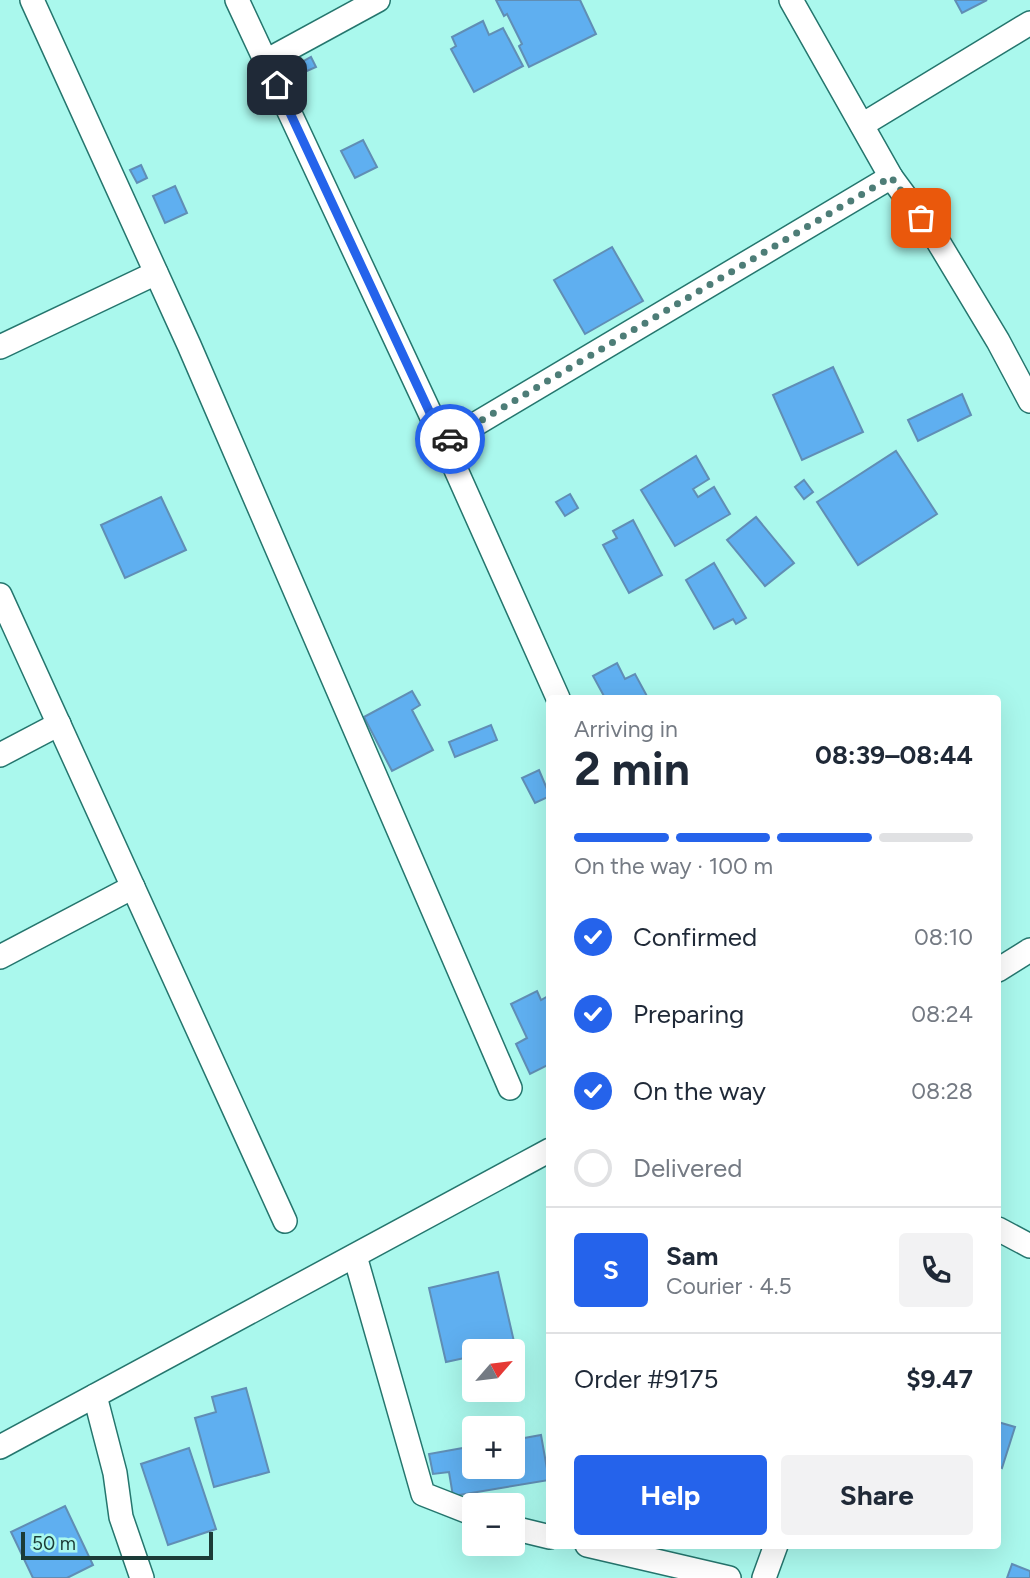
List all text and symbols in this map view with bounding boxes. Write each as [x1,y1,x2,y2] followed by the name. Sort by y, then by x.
[247,55,307,115] pin
[258,66,296,104] icon: home
[891,188,951,248] pin
[902,199,940,237] icon: bag
[415,404,485,474] courier
[431,420,469,458] icon: car
[574,715,678,743] text: Arriving in
[815,739,973,771] text: 08:39–08:44
[574,741,690,797] text: 2 min
[574,852,773,880] text: On the way · 100 m
[574,918,612,956] icon: check
[633,921,757,953] text: Confirmed
[914,923,973,951] text: 08:10
[574,995,612,1033] icon: check
[633,998,744,1030] text: Preparing
[911,1000,973,1028] text: 08:24
[574,1072,612,1110] icon: check
[633,1075,766,1107] text: On the way
[911,1077,973,1105] text: 08:28
[633,1152,742,1184] text: Delivered
[899,1233,973,1307] button: phone
[666,1240,718,1272] text: Sam
[603,1254,619,1286] text: S
[666,1272,792,1300] text: Courier · 4.5
[462,1339,525,1402] north arrow
[462,1339,525,1556] map controls
[574,1363,718,1395] text: Order #9175
[906,1363,973,1395] text: $9.47
[462,1416,525,1479] button: +
[574,1455,767,1535] button: Help
[781,1455,973,1535] button: Share
[462,1493,525,1556] button: −
[21,1529,214,1561] scale bar
[32,1532,76,1555] text: 50 m

